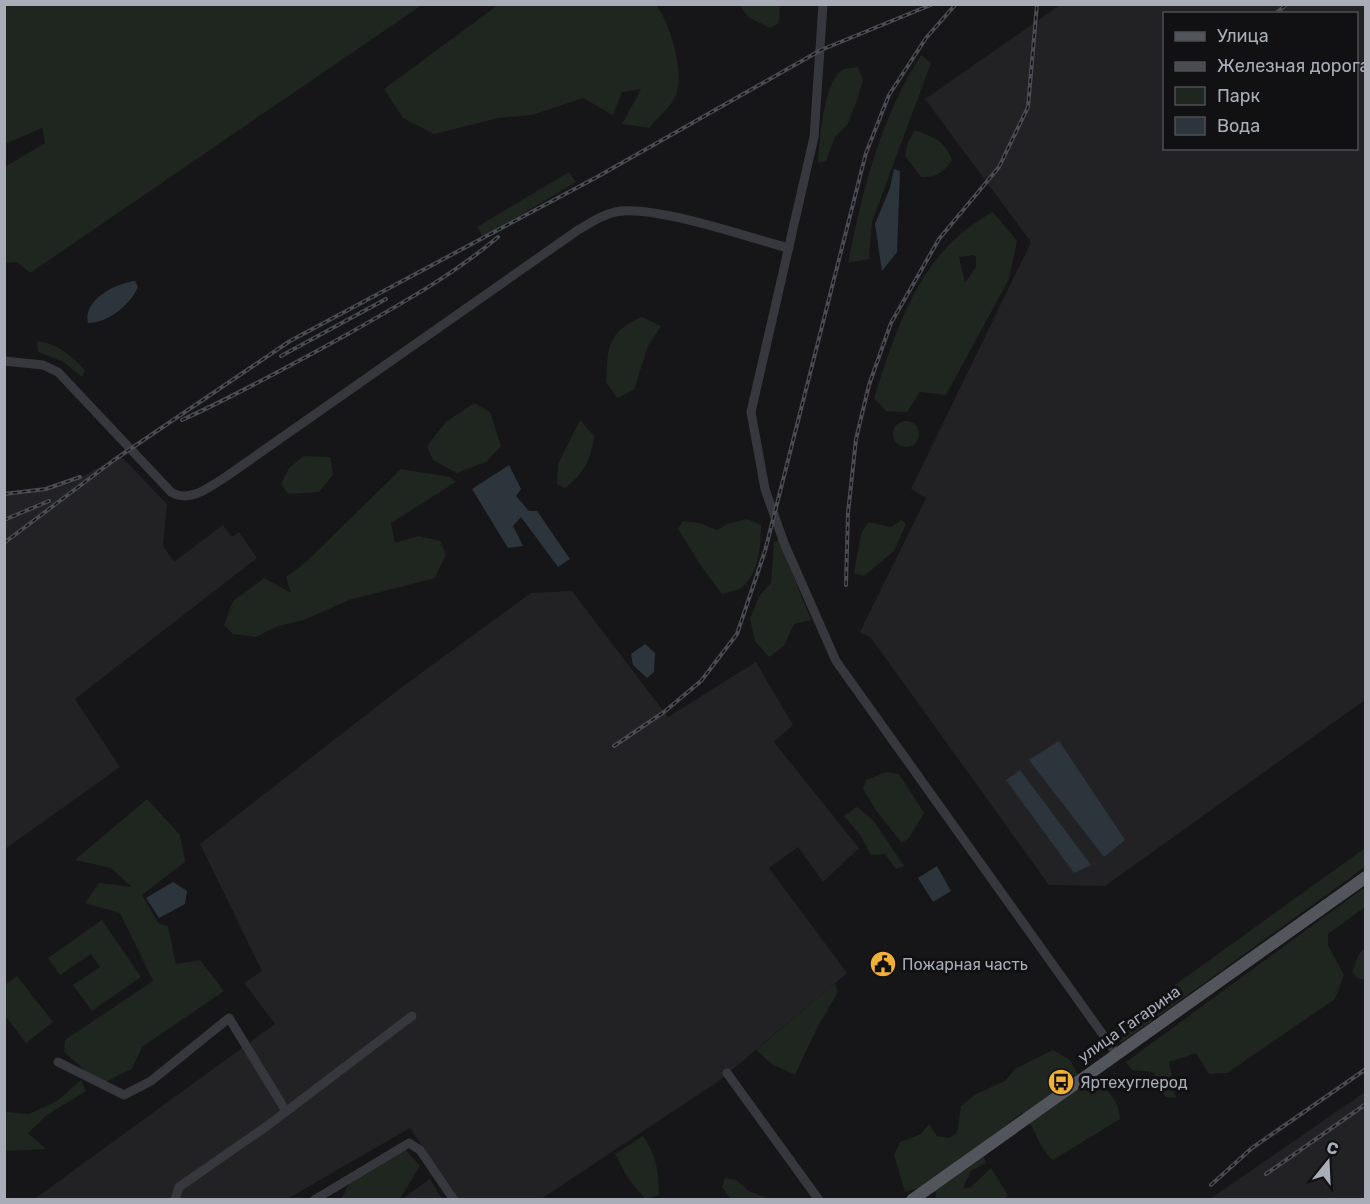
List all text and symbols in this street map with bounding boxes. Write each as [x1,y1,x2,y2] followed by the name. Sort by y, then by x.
[1163,12,1358,150] legend
[1217,25,1269,47] text: Улица
[1217,55,1370,77] text: Железная дорога
[1217,85,1261,107] text: Парк
[1217,115,1260,137] text: Вода
[868,949,898,979] public building icon: Пожарная часть
[902,955,1028,974] place label: Пожарная часть
[1074,982,1184,1066] street label: улица Гагарина
[1046,1067,1076,1097] bus stop icon: Яртехуглерод
[1080,1073,1188,1092] place label: Яртехуглерод
[1298,1132,1358,1192] north arrow
[1324,1137,1341,1159] text: С

